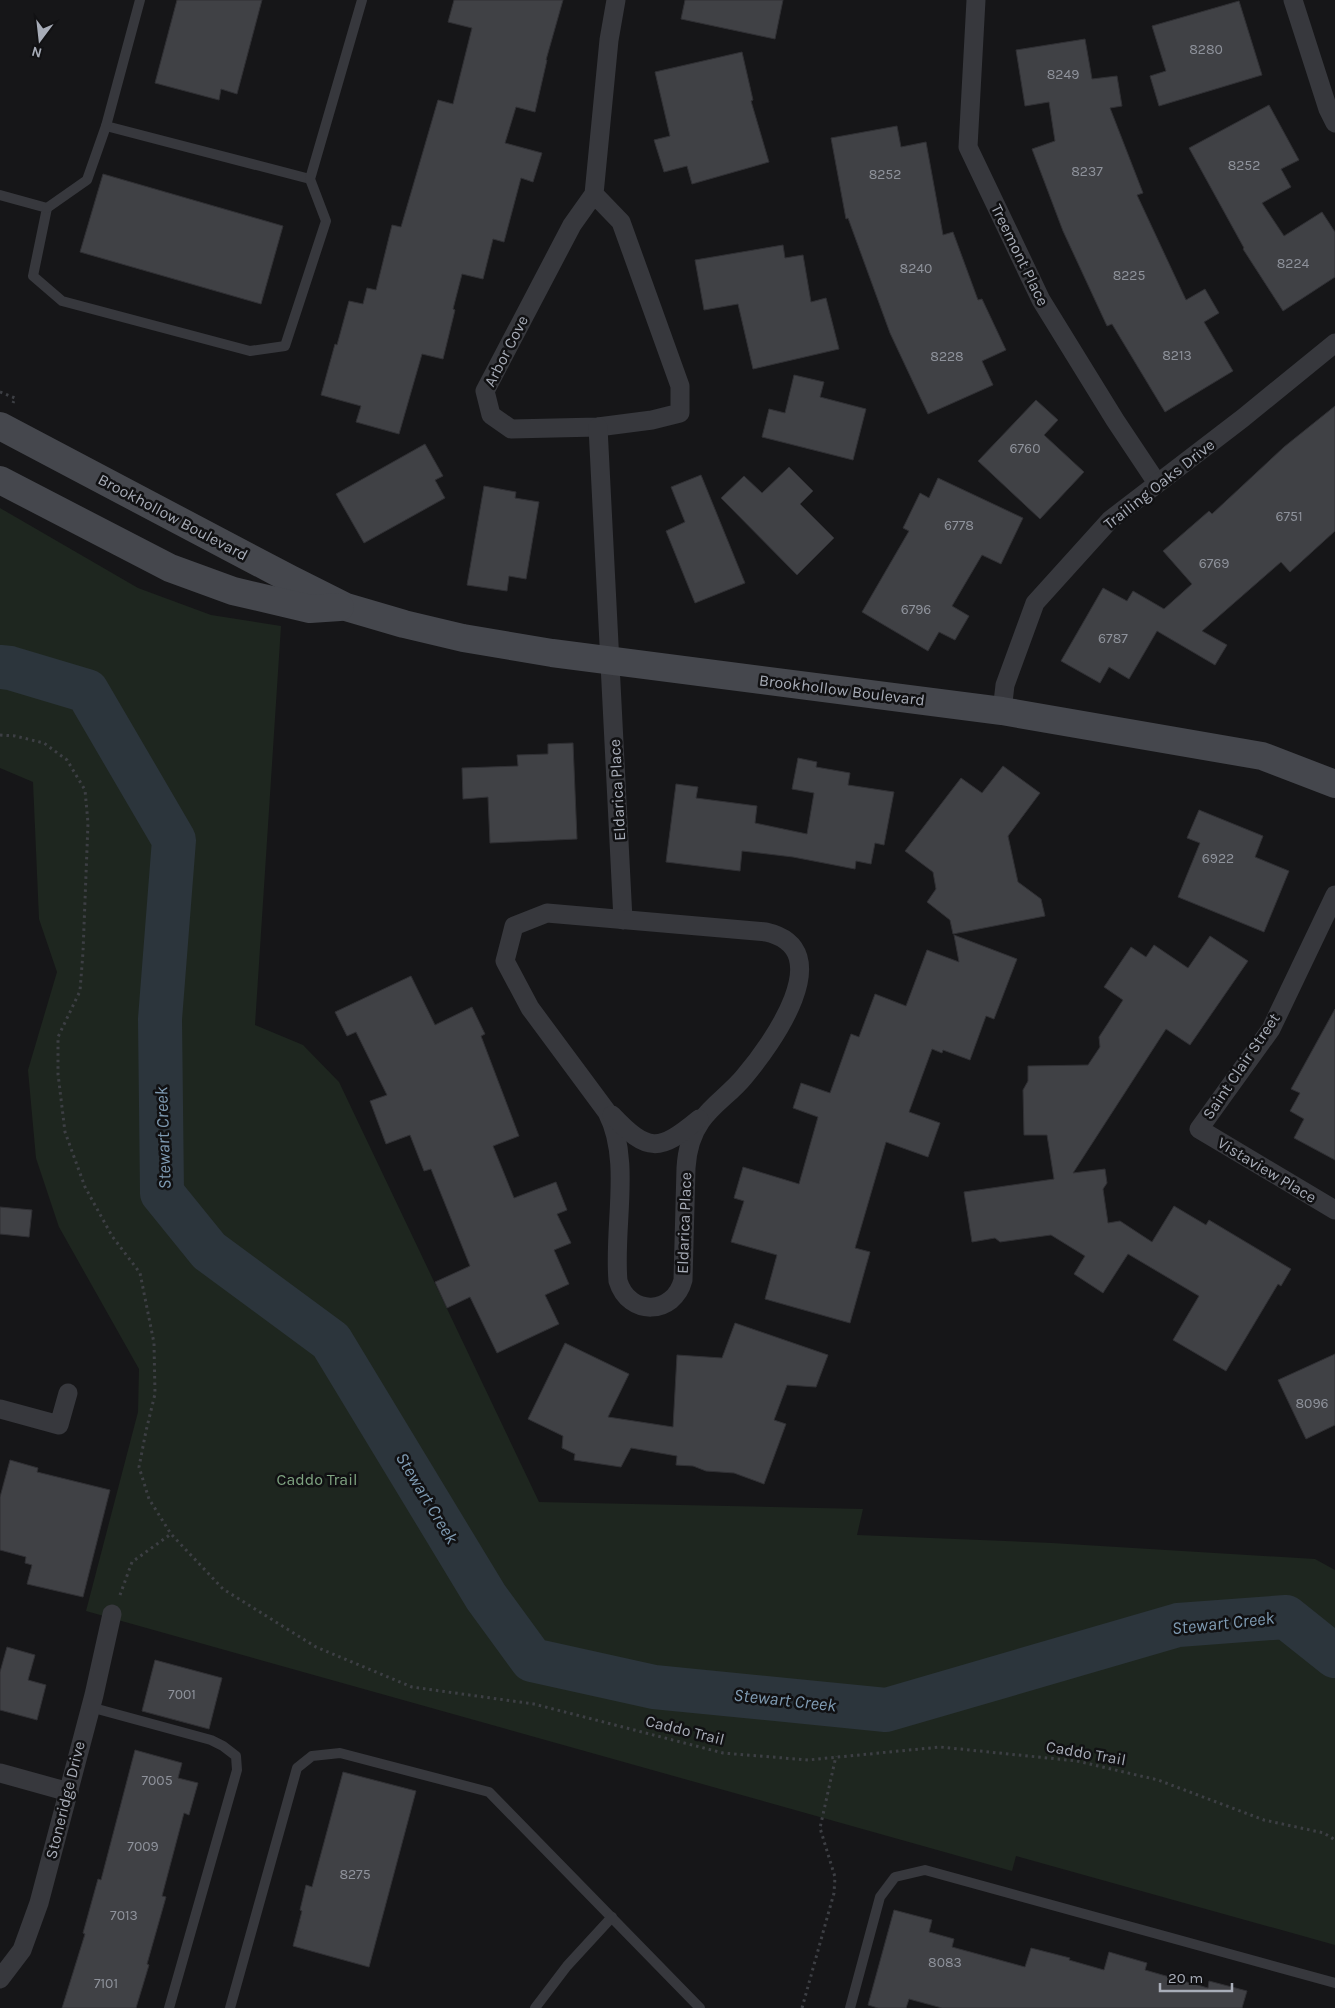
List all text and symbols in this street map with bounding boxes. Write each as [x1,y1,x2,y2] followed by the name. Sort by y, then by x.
[15,15,65,65] north arrow
[1189,41,1223,58] house number: 8280
[30,43,44,62] text: N
[1047,66,1079,83] house number: 8249
[1228,157,1260,174] house number: 8252
[1071,163,1103,180] house number: 8237
[869,166,901,183] house number: 8252
[987,201,1053,309] street label: Treemont Place
[1277,255,1310,272] house number: 8224
[900,260,932,277] house number: 8240
[1113,267,1145,284] house number: 8225
[480,312,532,390] street label: Arbor Cove
[1162,347,1192,364] house number: 8213
[930,348,964,365] house number: 8228
[1100,435,1218,533] street label: Trailing Oaks Drive
[1010,440,1040,457] house number: 6760
[95,469,251,565] street label: Brookhollow Boulevard
[1275,508,1303,525] house number: 6751
[944,517,974,534] house number: 6778
[1199,555,1229,572] house number: 6769
[901,601,931,618] house number: 6796
[1098,630,1128,647] house number: 6787
[758,670,926,710] street label: Brookhollow Boulevard
[605,739,629,841] street label: Eldarica Place
[1202,850,1234,867] house number: 6922
[1198,1009,1284,1123] street label: Saint Clair Street
[150,1085,176,1190] water label: Stewart Creek
[1214,1133,1320,1207] street label: Vistaview Place
[673,1172,695,1274] street label: Eldarica Place
[1295,1395,1329,1412] house number: 8096
[391,1448,463,1549] water label: Stewart Creek
[277,1470,357,1489] park label: Caddo Trail
[1171,1607,1276,1639] water label: Stewart Creek
[733,1684,838,1716] water label: Stewart Creek
[168,1686,196,1703] house number: 7001
[643,1711,727,1749] street label: Caddo Trail
[1045,1737,1127,1769] street label: Caddo Trail
[41,1739,89,1861] street label: Stoneridge Drive
[141,1772,173,1789] house number: 7005
[127,1838,159,1855] house number: 7009
[339,1866,371,1883] house number: 8275
[110,1907,138,1924] house number: 7013
[928,1954,962,1971] house number: 8083
[1160,1960,1232,1992] scale bar
[1168,1969,1203,1987] text: 20 m
[94,1975,118,1992] house number: 7101

